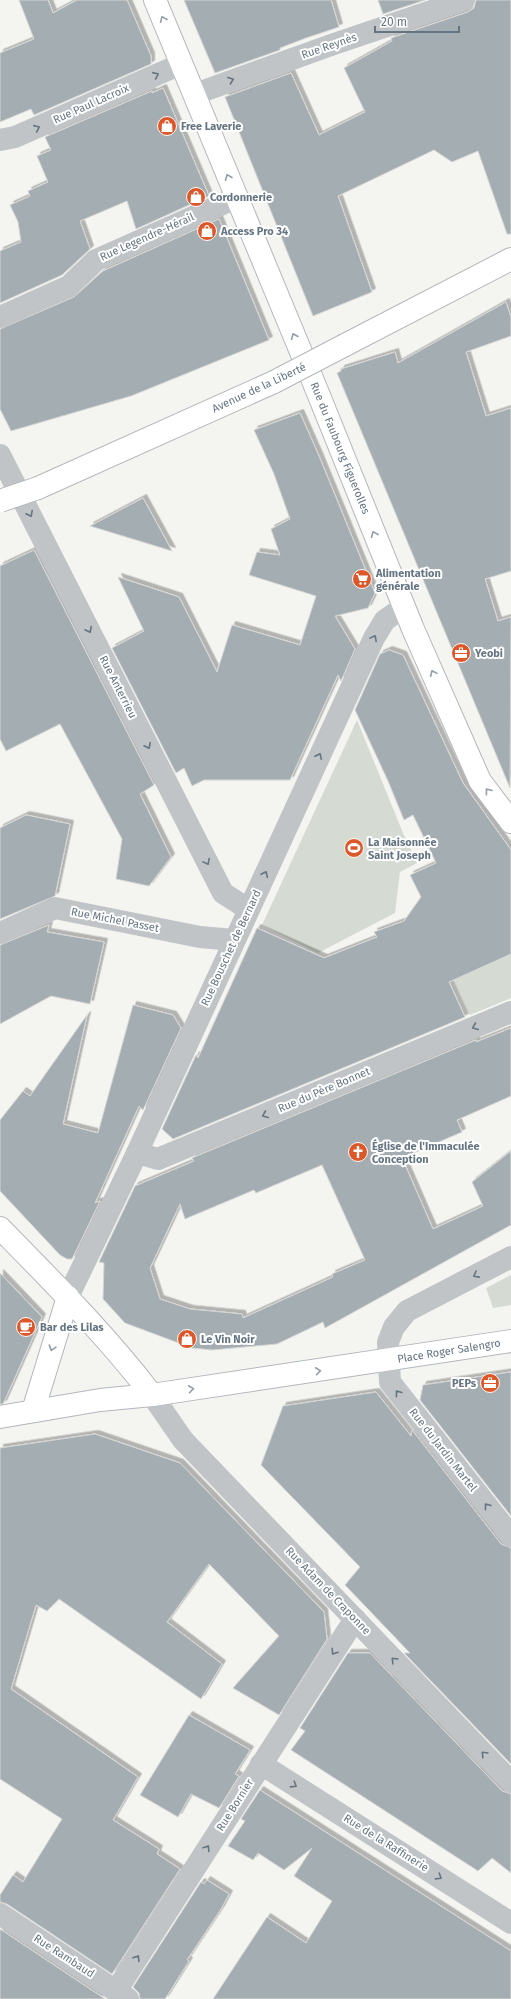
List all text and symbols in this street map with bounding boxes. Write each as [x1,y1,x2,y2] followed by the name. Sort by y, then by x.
[375,8,459,34] scale bar
[160,15,168,23] one-way arrow
[381,15,407,29] text: 20 m
[300,31,358,61] street label: Rue Reynès
[151,72,159,80] one-way arrow
[228,77,235,85] one-way arrow
[51,81,132,127] street label: Rue Paul Lacroix
[156,115,178,137] shop icon: Free Laverie
[181,120,241,133] place label: Free Laverie
[32,125,40,133] one-way arrow
[225,174,233,182] one-way arrow
[185,186,207,208] shop icon: Cordonnerie
[210,191,272,204] place label: Cordonnerie
[98,210,196,264] street label: Rue Legendre-Hérail
[196,220,218,242] shop icon: Access Pro 34
[220,225,288,238] place label: Access Pro 34
[291,333,299,341] one-way arrow
[210,361,308,415] street label: Avenue de la Liberté
[308,380,372,516] street label: Rue du Faubourg Figuerolles
[26,510,33,518] one-way arrow
[371,531,379,538] one-way arrow
[375,567,441,593] place label: Alimentation générale
[351,568,373,590] supermarket icon: Alimentation générale
[84,626,92,634] one-way arrow
[370,635,377,642] one-way arrow
[450,642,472,664] office icon: Yeobi
[474,647,503,660] place label: Yeobi
[97,654,139,720] street label: Rue Anterrieu
[430,670,438,678] one-way arrow
[143,742,151,750] one-way arrow
[314,753,322,760] one-way arrow
[485,788,492,795] one-way arrow
[368,836,437,862] place label: La Maisonnée Saint Joseph
[343,837,365,859] sports icon: La Maisonnée Saint Joseph
[202,858,209,865] one-way arrow
[260,871,268,878] one-way arrow
[198,888,264,1008] street label: Rue Bouschet de Bernard
[70,905,160,935] street label: Rue Michel Passet
[472,1023,479,1031] one-way arrow
[276,1065,372,1115] street label: Rue du Père Bonnet
[261,1110,269,1118] one-way arrow
[372,1139,480,1166] place label: Église de l'Immaculée Conception
[347,1141,369,1163] church icon: Église de l'Immaculée Conception
[473,1270,481,1278] one-way arrow
[15,1316,37,1338] cafe icon: Bar des Lilas
[40,1321,104,1334] place label: Bar des Lilas
[176,1328,198,1350] shop icon: Le Vin Noir
[201,1333,255,1346] place label: Le Vin Noir
[396,1336,502,1366] street label: Place Roger Salengro
[48,1344,57,1351] one-way arrow
[315,1367,321,1376] one-way arrow
[479,1372,501,1394] office icon: PEPs
[452,1377,477,1390] place label: PEPs
[188,1385,194,1394] one-way arrow
[395,1390,402,1397] one-way arrow
[406,1406,480,1494] street label: Rue du Jardin Martel
[485,1503,492,1510] one-way arrow
[283,1545,373,1637] street label: Rue Adam de Craponne
[331,1648,338,1655] one-way arrow
[391,1657,399,1665] one-way arrow
[481,1751,489,1759] one-way arrow
[214,1776,257,1834] street label: Rue Bornier
[290,1780,297,1787] one-way arrow
[341,1812,431,1874] street label: Rue de la Raffinerie
[202,1846,209,1853] one-way arrow
[435,1872,442,1880] one-way arrow
[31,1932,97,1980] street label: Rue Rambaud
[132,1955,140,1962] one-way arrow

